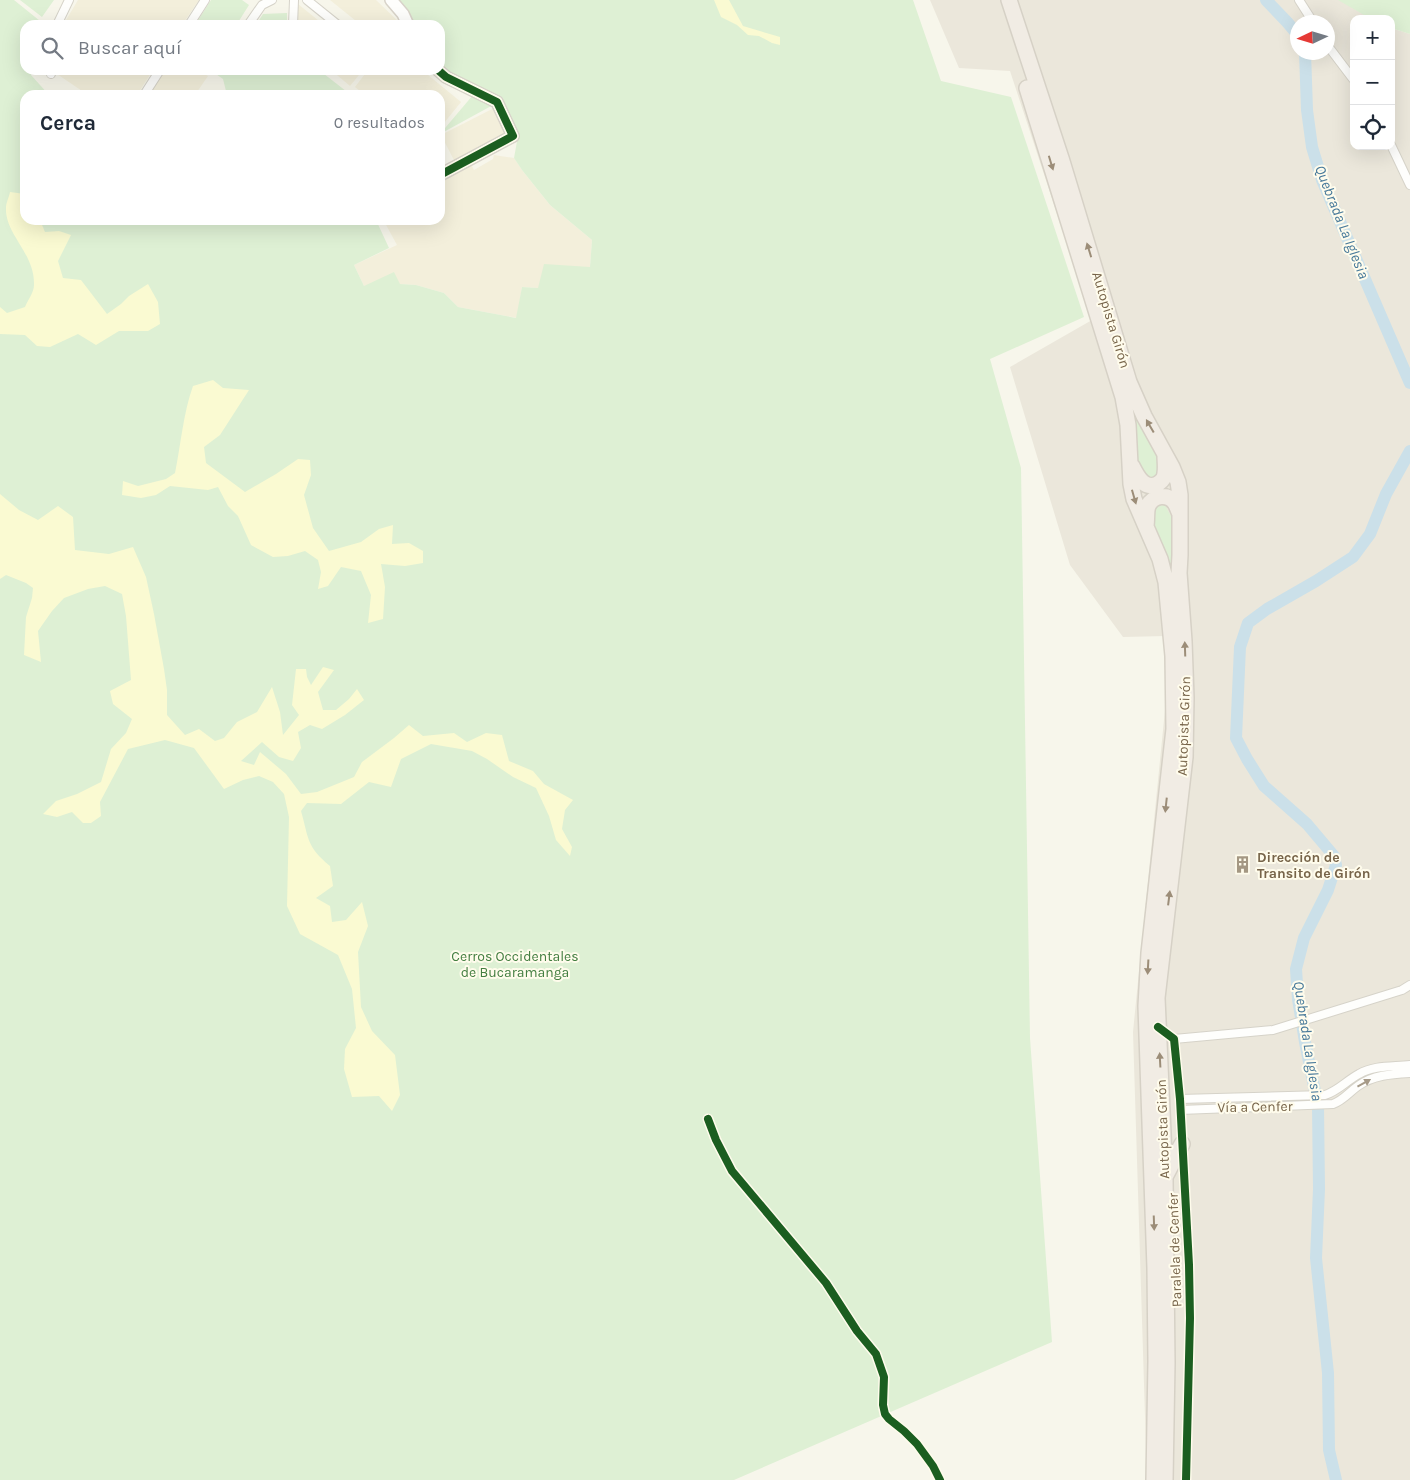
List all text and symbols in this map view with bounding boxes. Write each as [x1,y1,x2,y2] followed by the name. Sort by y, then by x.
[1290,15,1335,60] north arrow
[1350,15,1395,150] map controls
[1350,15,1395,60] button: +
[20,20,445,75] search box
[38,34,66,62] icon: search
[78,37,182,59] text: Buscar aquí
[1350,60,1395,105] button: −
[1350,105,1395,150] button: locate
[40,111,96,135] text: Cerca
[334,113,425,132] text: 0 resultados
[1047,156,1055,171] one-way arrow
[1311,162,1373,282] water label: Quebrada La Iglesia
[1085,242,1093,257] one-way arrow
[1088,270,1134,370] street label: Autopista Girón
[1145,419,1154,432] one-way arrow
[1130,489,1138,505] one-way arrow
[1180,641,1188,657] one-way arrow
[1174,676,1194,776] street label: Autopista Girón
[1162,798,1170,814] one-way arrow
[1257,849,1370,882] place label: Dirección de Transito de Girón
[1233,855,1253,875] building icon: Dirección de Transito de Girón
[1165,890,1173,906] one-way arrow
[451,948,579,981] park label: Cerros Occidentales de Bucaramanga
[1144,959,1152,975] one-way arrow
[1290,980,1326,1102] water label: Quebrada La Iglesia
[1155,1051,1163,1067] one-way arrow
[1357,1078,1371,1087] one-way arrow
[1153,1079,1173,1179] street label: Autopista Girón
[1217,1098,1294,1116] street label: Vía a Cenfer
[1164,1192,1185,1307] street label: Paralela de Cenfer
[1150,1215,1158,1231] one-way arrow

